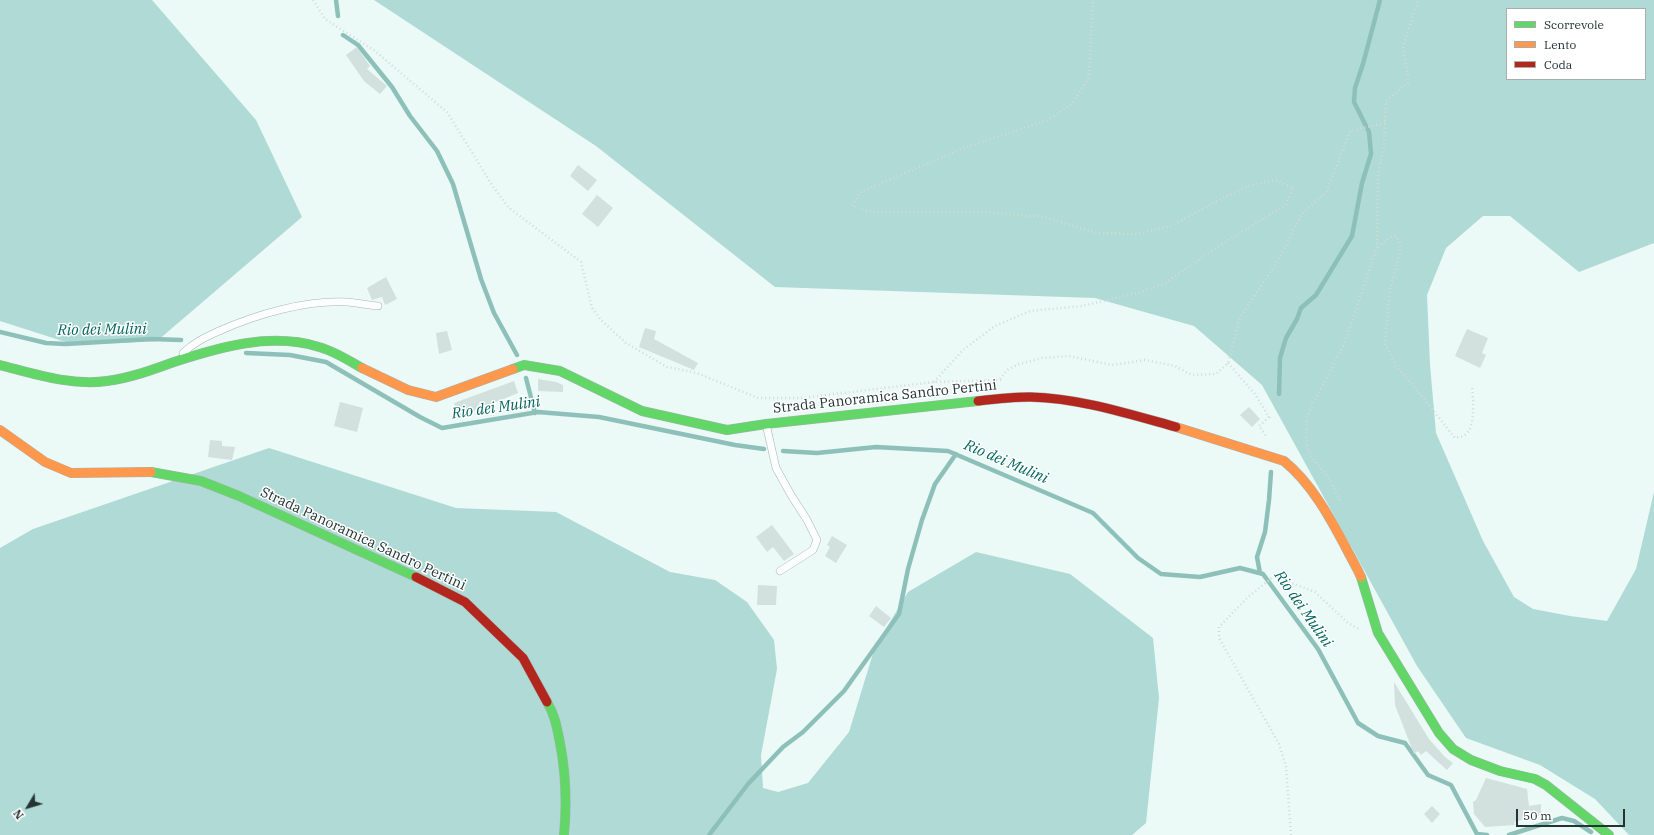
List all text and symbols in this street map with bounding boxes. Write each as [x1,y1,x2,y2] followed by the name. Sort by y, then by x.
[1506,8,1646,80] legend
[1544,17,1604,32] text: Scorrevole
[1544,37,1576,52] text: Lento
[1544,57,1572,72] text: Coda
[57,320,147,340] water label: Rio dei Mulini
[772,377,998,417] street label: Strada Panoramica Sandro Pertini
[451,393,541,423] water label: Rio dei Mulini
[961,436,1051,488] water label: Rio dei Mulini
[258,484,468,594] street label: Strada Panoramica Sandro Pertini
[1270,567,1336,651] water label: Rio dei Mulini
[8,787,48,827] north arrow
[1518,801,1627,827] scale bar
[10,807,27,822] text: N
[1523,808,1552,823] text: 50 m

